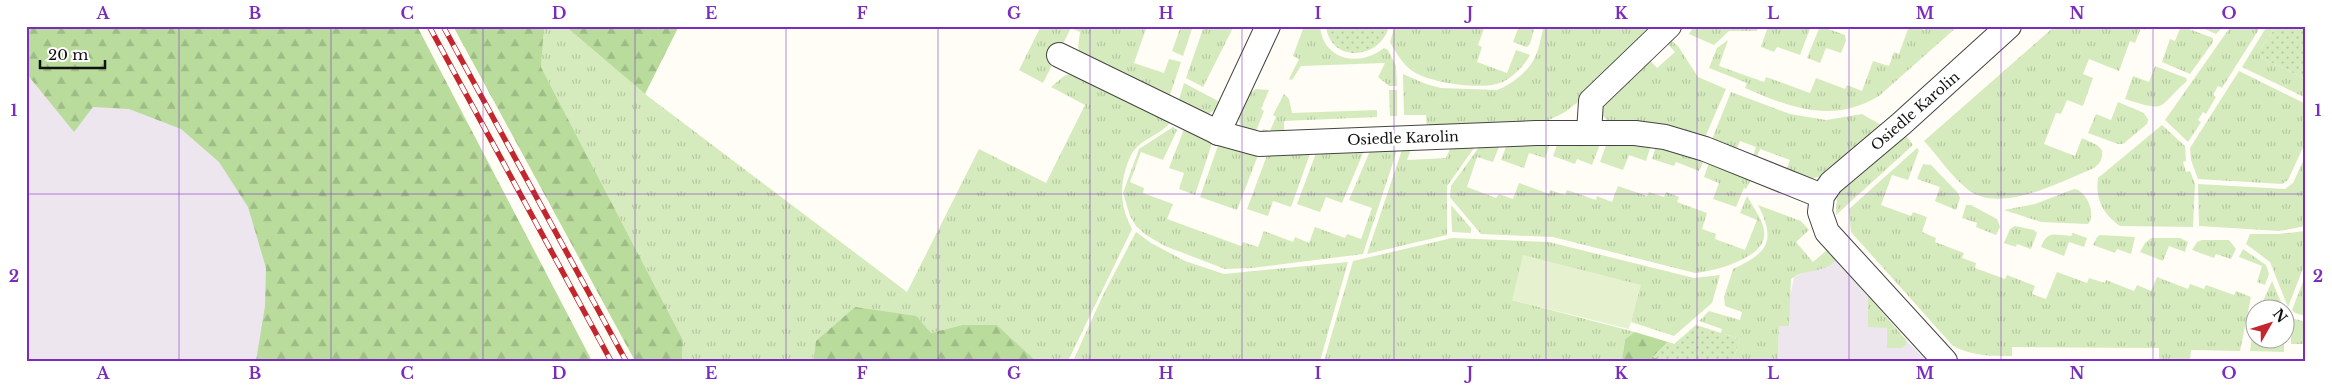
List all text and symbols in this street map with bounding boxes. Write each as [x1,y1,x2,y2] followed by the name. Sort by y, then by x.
[96,3,111,23] text: A
[249,3,262,23] text: B
[400,3,414,23] text: C
[552,3,566,23] text: D
[705,3,717,23] text: E
[856,3,868,23] text: F
[1007,3,1021,23] text: G
[1158,3,1174,23] text: H
[1315,3,1322,23] text: I
[1464,3,1473,23] text: J
[1614,3,1628,23] text: K
[1767,3,1779,23] text: L
[1916,3,1934,23] text: M
[2069,3,2085,23] text: N
[2221,3,2237,23] text: O
[40,38,105,70] scale bar
[48,45,88,64] text: 20 m
[1867,67,1963,154] street label: Osiedle Karolin
[11,100,18,120] text: 1
[2315,100,2322,120] text: 1
[1347,127,1459,149] street label: Osiedle Karolin
[9,266,19,286] text: 2
[2313,266,2323,286] text: 2
[2244,300,2294,350] north arrow
[2269,305,2291,327] text: N
[96,363,111,383] text: A
[249,363,262,383] text: B
[400,363,414,383] text: C
[552,363,566,383] text: D
[705,363,717,383] text: E
[856,363,868,383] text: F
[1007,363,1021,383] text: G
[1158,363,1174,383] text: H
[1315,363,1322,383] text: I
[1464,363,1473,383] text: J
[1614,363,1628,383] text: K
[1767,363,1779,383] text: L
[1916,363,1934,383] text: M
[2069,363,2085,383] text: N
[2221,363,2237,383] text: O

